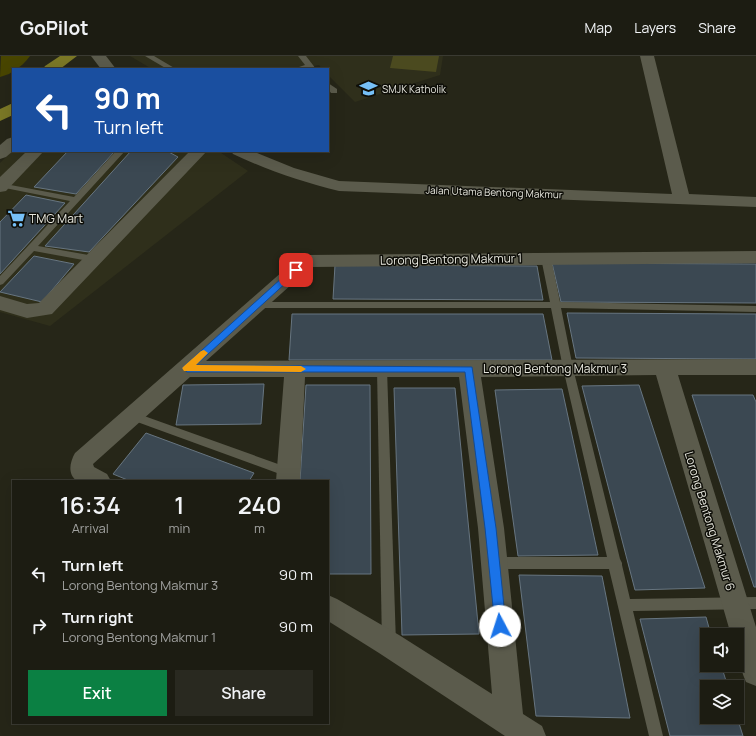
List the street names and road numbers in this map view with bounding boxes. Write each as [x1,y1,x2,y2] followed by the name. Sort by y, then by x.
[425,183,563,201] street label: Jalan Utama Bentong Makmur
[380,249,522,269] street label: Lorong Bentong Makmur 1
[483,360,627,377] street label: Lorong Bentong Makmur 3
[681,449,739,593] street label: Lorong Bentong Makmur 6

